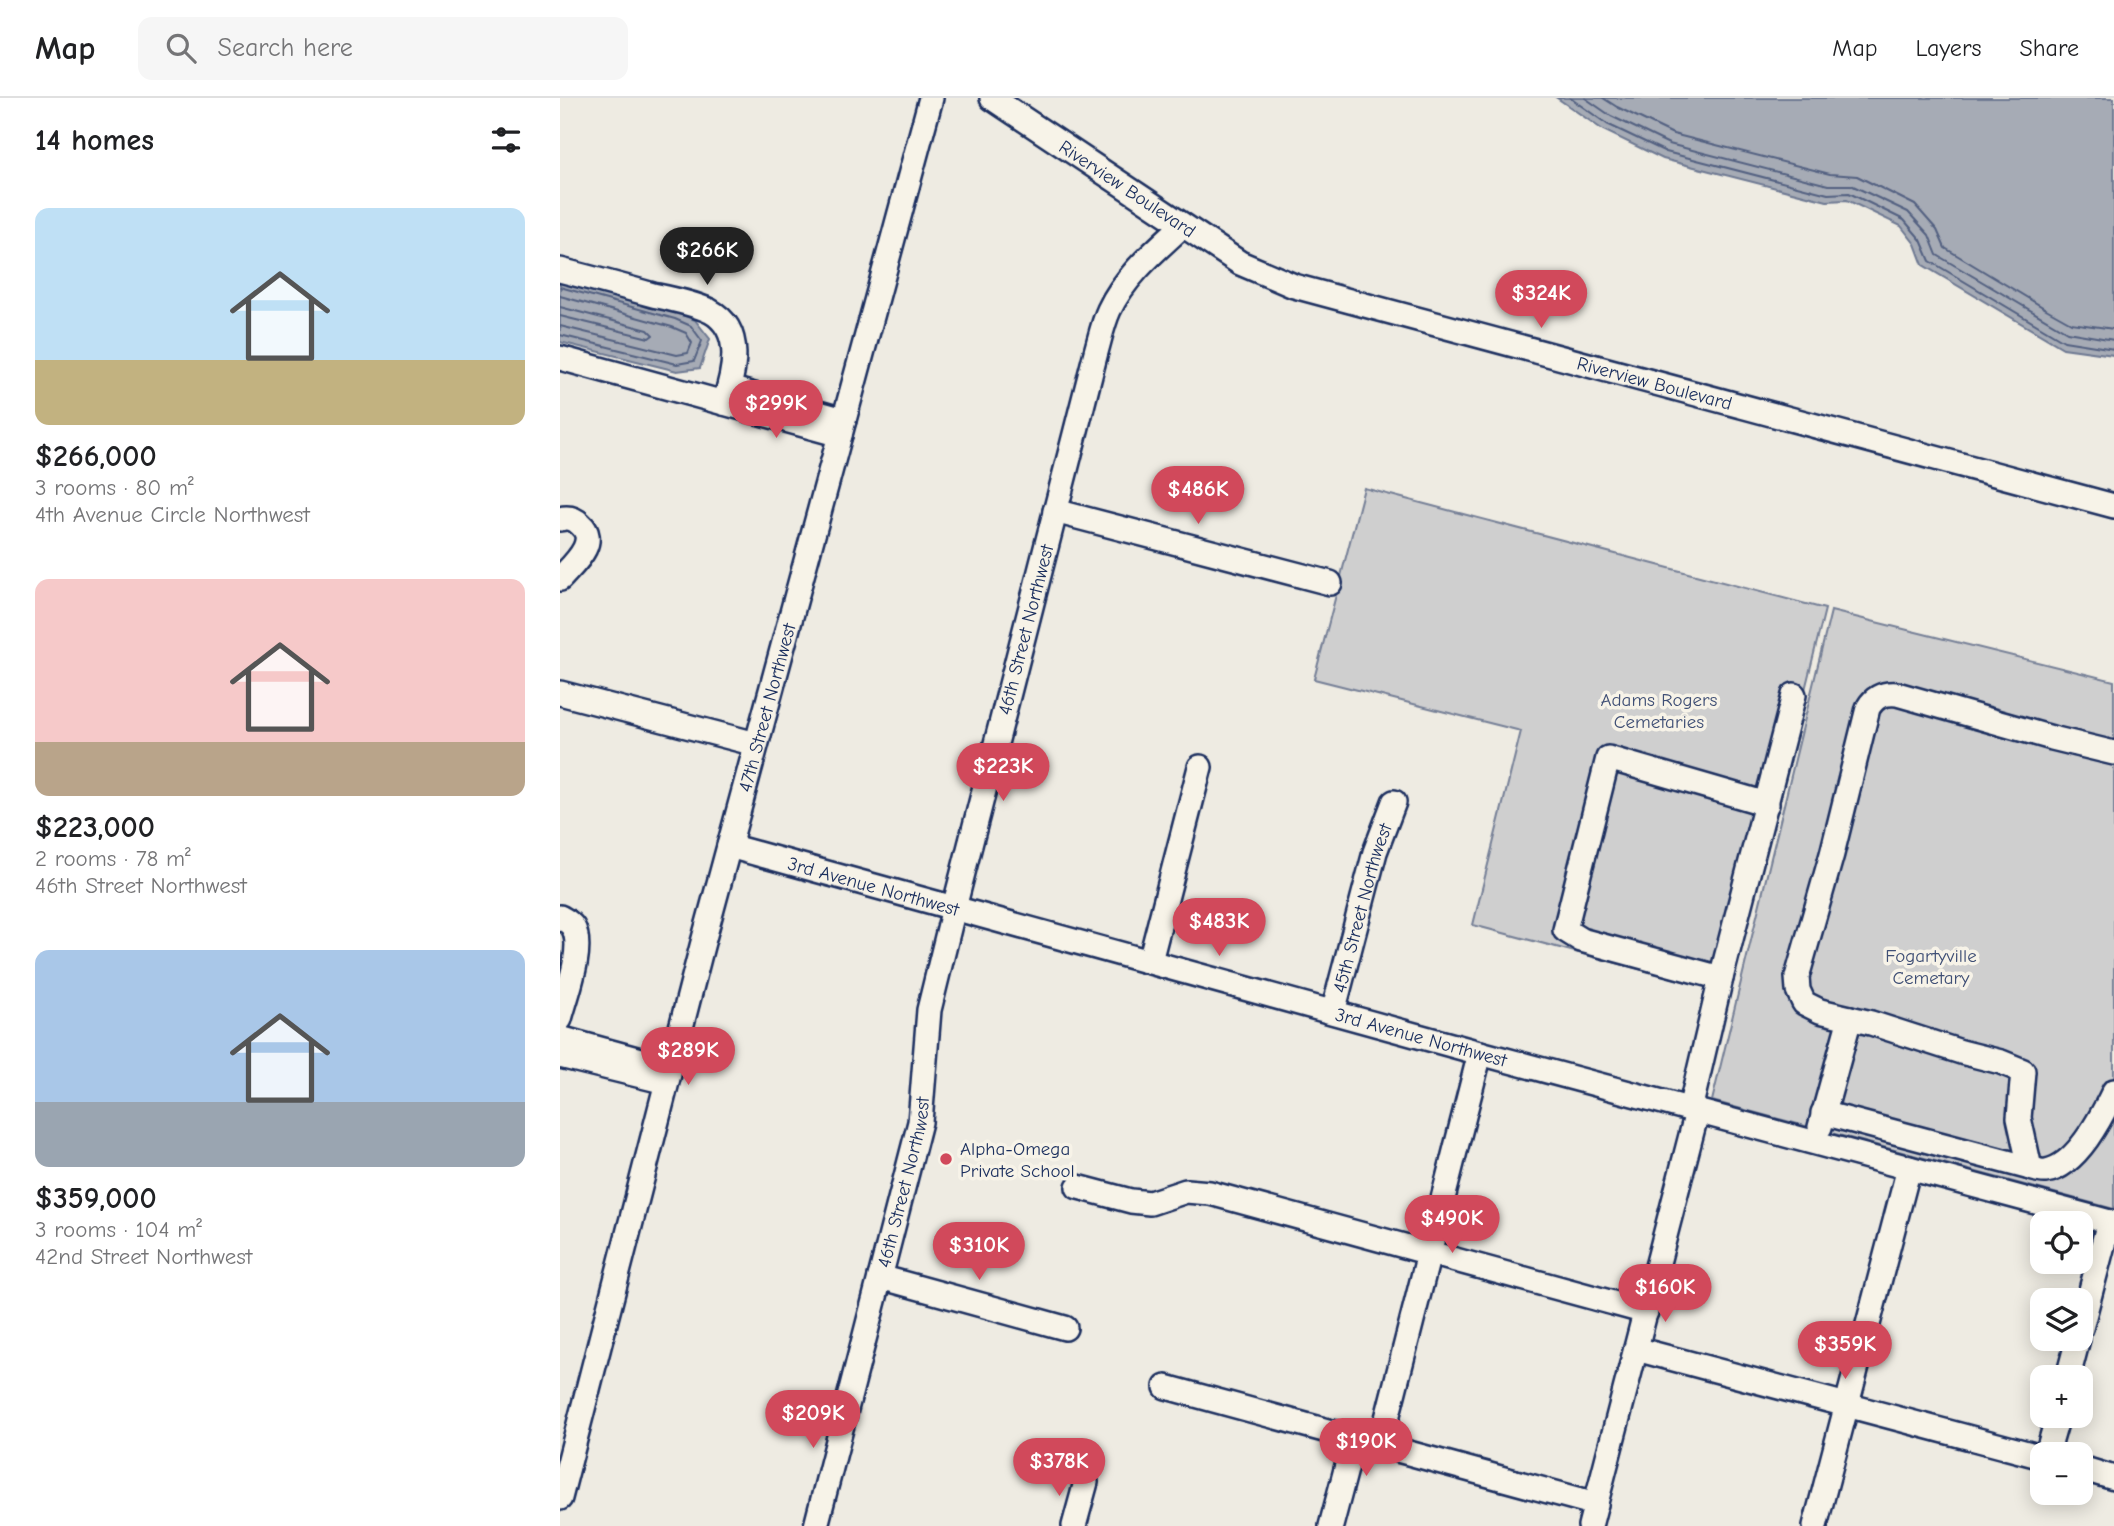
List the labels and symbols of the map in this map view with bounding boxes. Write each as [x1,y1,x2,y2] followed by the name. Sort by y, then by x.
[1055,136,1200,242] street label: Riverview Boulevard
[658,228,756,287] pin: $266K
[1492,271,1590,330] pin: $324K
[1575,352,1734,415] street label: Riverview Boulevard
[727,380,825,440] pin: $299K
[1149,466,1247,526] pin: $486K
[994,542,1059,717] street label: 46th Street Northwest
[734,620,801,795] street label: 47th Street Northwest
[1600,689,1718,733] park label: Adams Rogers Cemetaries
[954,744,1052,803] pin: $223K
[1329,820,1397,995] street label: 45th Street Northwest
[785,853,962,921] street label: 3rd Avenue Northwest
[1170,898,1268,958] pin: $483K
[1885,945,1977,989] park label: Fogartyville Cemetary
[1333,1004,1510,1072] street label: 3rd Avenue Northwest
[639,1028,737,1087] pin: $289K
[873,1095,934,1270] street label: 46th Street Northwest
[960,1138,1075,1182] place label: Alpha-Omega Private School
[938,1151,954,1167] marker: Alpha-Omega Private School
[1403,1196,1501,1255] pin: $490K
[930,1222,1028,1282] pin: $310K
[1616,1264,1714,1324] pin: $160K
[1796,1322,1894,1381] pin: $359K
[764,1390,862,1450] pin: $209K
[1317,1418,1415,1478] pin: $190K
[1010,1438,1108,1498] pin: $378K

